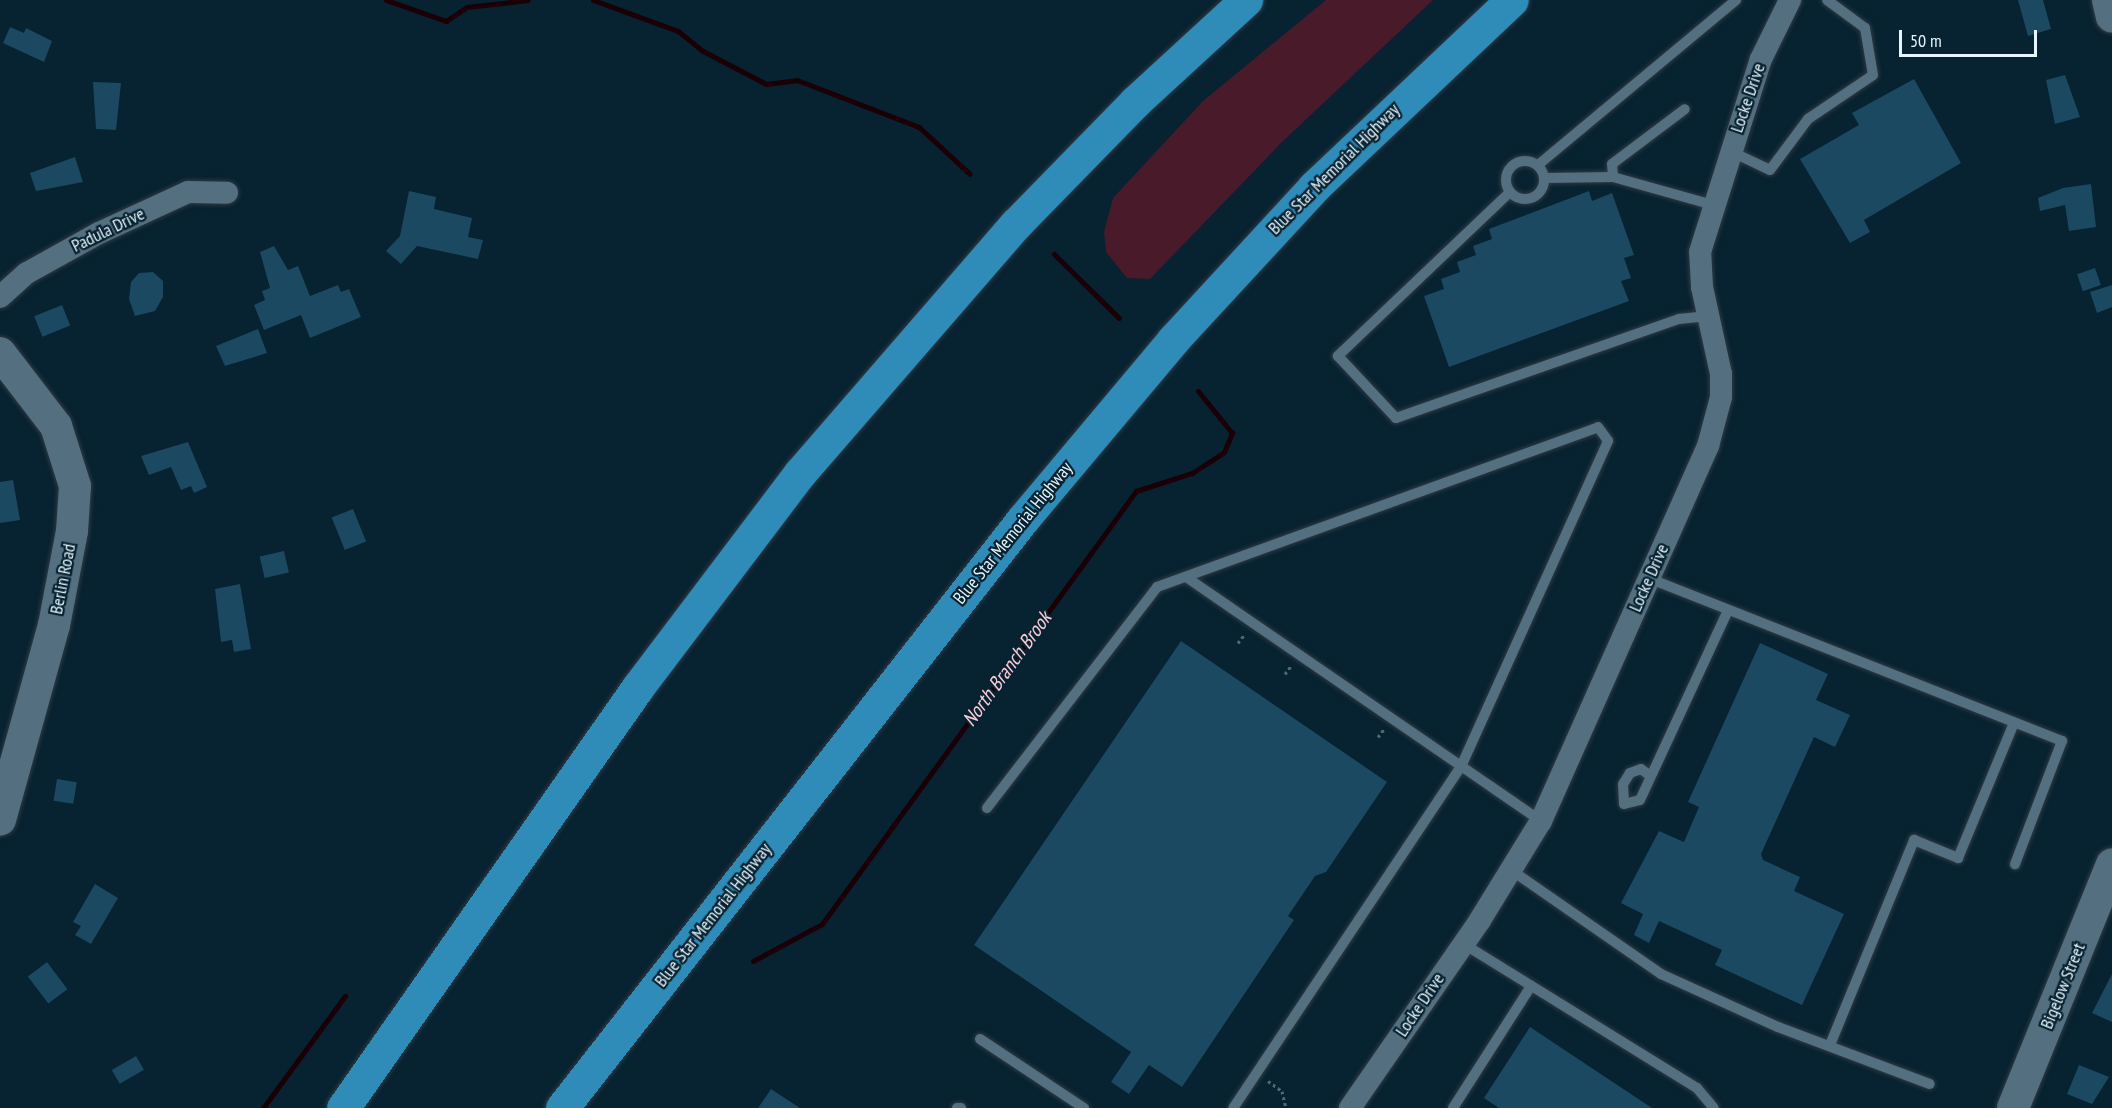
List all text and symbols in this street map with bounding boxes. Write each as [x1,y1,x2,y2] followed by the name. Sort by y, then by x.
[1902,18,2040,56] scale bar
[1910,29,1942,52] text: 50 m
[1726,61,1770,135] street label: Locke Drive
[1264,99,1404,239] street label: Blue Star Memorial Highway
[68,203,148,257] street label: Padula Drive
[949,458,1077,608] street label: Blue Star Memorial Highway
[1625,541,1673,615] street label: Locke Drive
[46,542,80,616] street label: Berlin Road
[957,607,1057,731] water label: North Branch Brook
[650,839,776,991] street label: Blue Star Memorial Highway
[2036,940,2090,1032] street label: Bigelow Street
[1391,969,1449,1041] street label: Locke Drive

